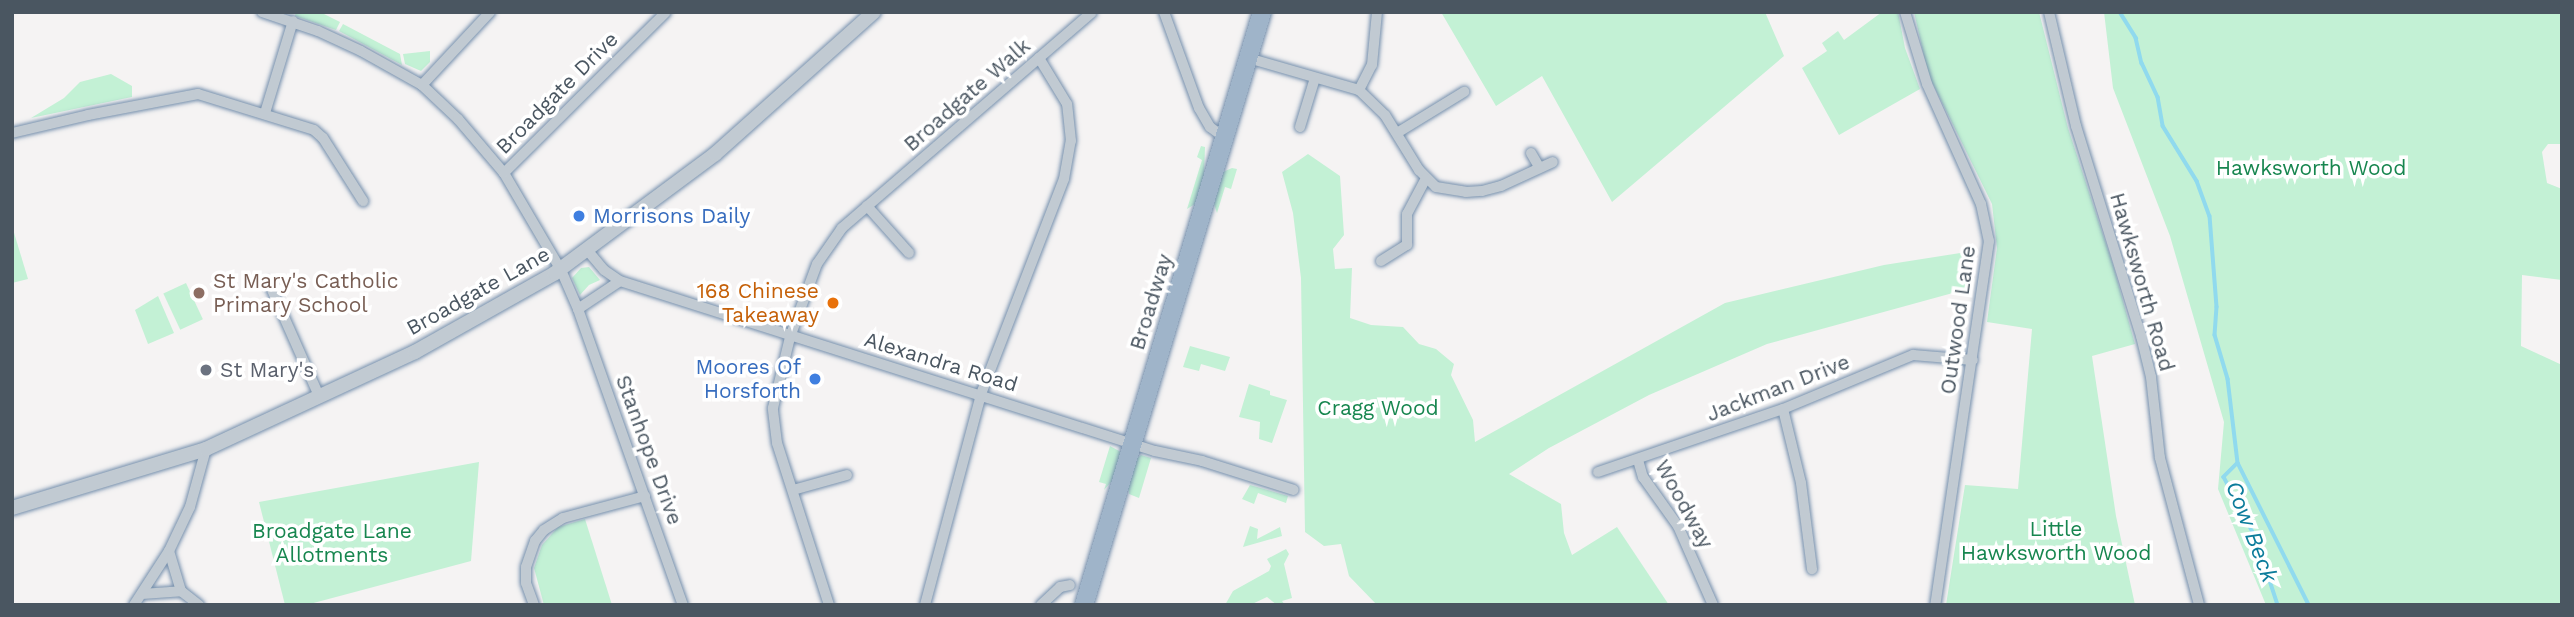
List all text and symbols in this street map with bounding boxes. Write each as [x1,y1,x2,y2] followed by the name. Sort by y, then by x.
[491,27,623,159] street label: Broadgate Drive
[898,33,1036,157] street label: Broadgate Walk
[2215,155,2407,181] park label: Hawksworth Wood
[2104,190,2180,374] street label: Hawksworth Road
[593,203,750,229] place label: Morrisons Daily
[571,208,587,224] marker: Morrisons Daily
[402,241,554,341] street label: Broadgate Lane
[1935,244,1981,396] street label: Outwood Lane
[1124,251,1178,353] street label: Broadway
[213,268,398,318] place label: St Mary's Catholic Primary School
[697,278,819,328] place label: 168 Chinese Takeaway
[191,285,207,301] marker: St Mary's Catholic Primary School
[825,295,841,311] marker: 168 Chinese Takeaway
[861,327,1021,397] street label: Alexandra Road
[1703,349,1853,427] street label: Jackman Drive
[695,354,801,404] place label: Moores Of Horsforth
[220,357,314,383] place label: St Mary's
[198,362,214,378] marker: St Mary's
[807,371,823,387] marker: Moores Of Horsforth
[610,372,688,528] street label: Stanhope Drive
[1317,395,1439,421] park label: Cragg Wood
[1649,455,1719,553] street label: Woodway
[2219,477,2283,587] water label: Cow Beck
[1960,516,2152,566] park label: Little Hawksworth Wood
[252,518,412,568] park label: Broadgate Lane Allotments

